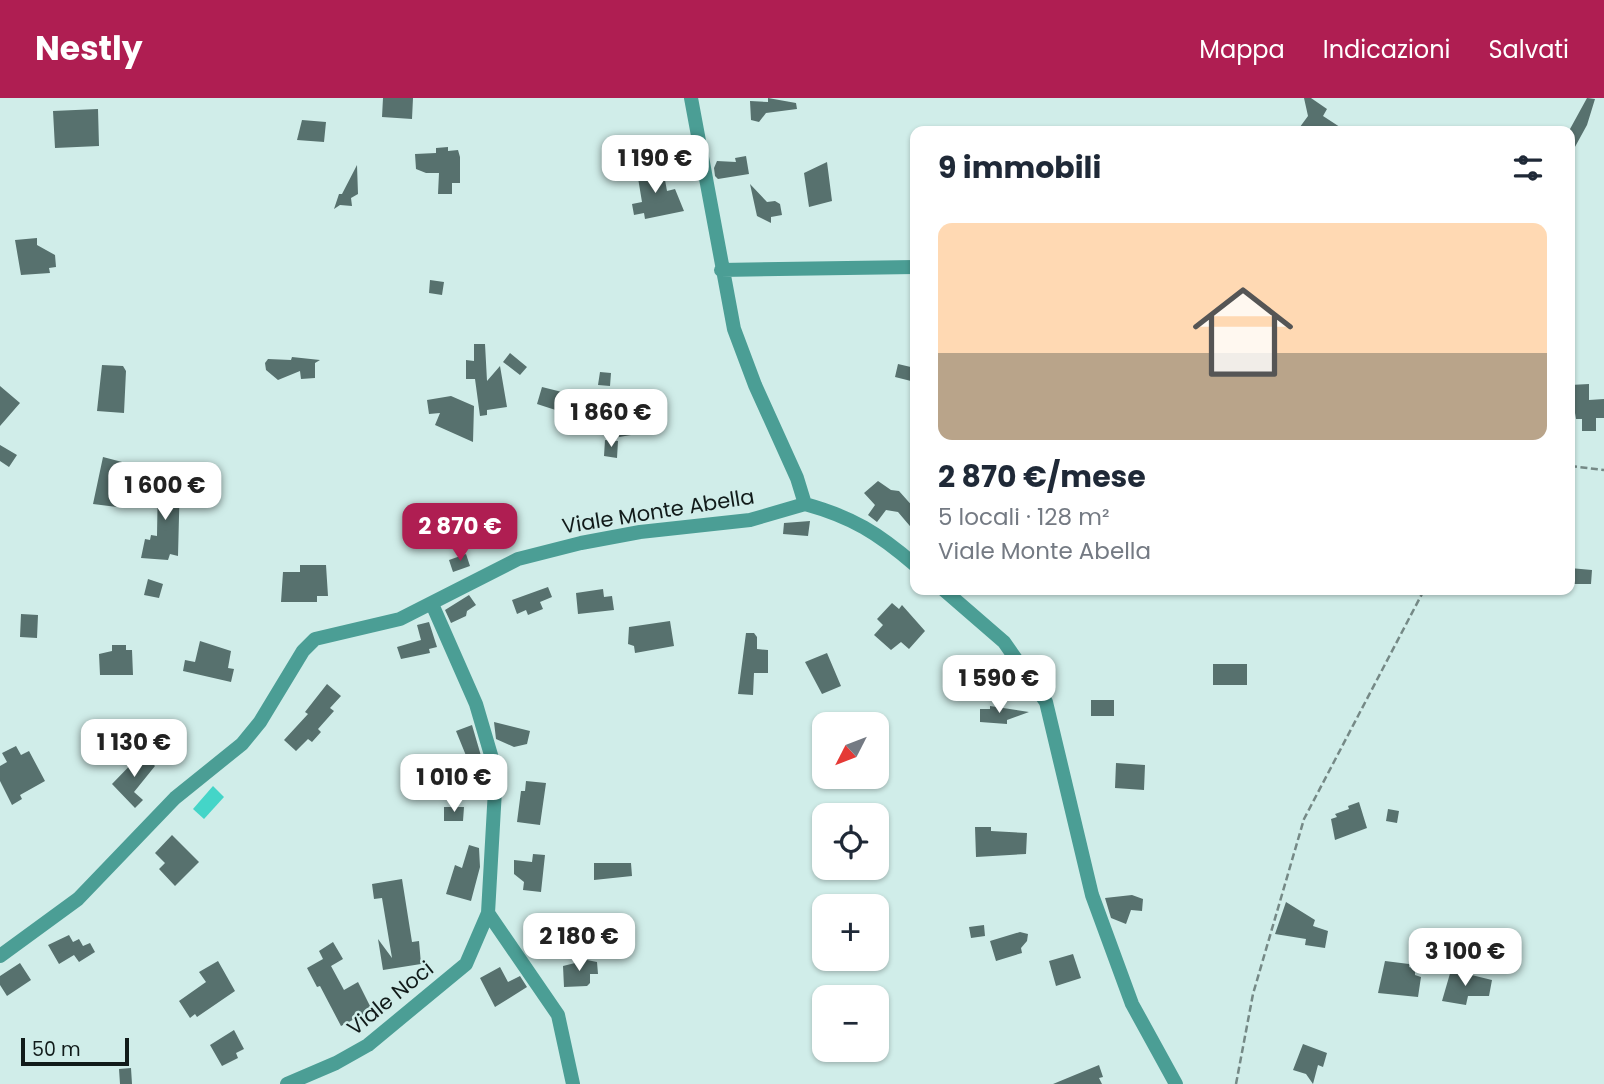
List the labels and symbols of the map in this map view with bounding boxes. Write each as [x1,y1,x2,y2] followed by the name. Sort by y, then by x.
[590,136,720,195] pin: 1 190 €
[546,390,676,449] pin: 1 860 €
[100,462,230,522] pin: 1 600 €
[560,481,756,541] street label: Viale Monte Abella
[395,504,525,563] pin: 2 870 €
[934,656,1064,715] pin: 1 590 €
[812,712,889,789] north arrow
[69,720,199,779] pin: 1 130 €
[389,754,519,814] pin: 1 010 €
[514,914,644,973] pin: 2 180 €
[1400,928,1530,988] pin: 3 100 €
[341,954,439,1042] street label: Viale Noci
[21,1035,130,1067] scale bar

